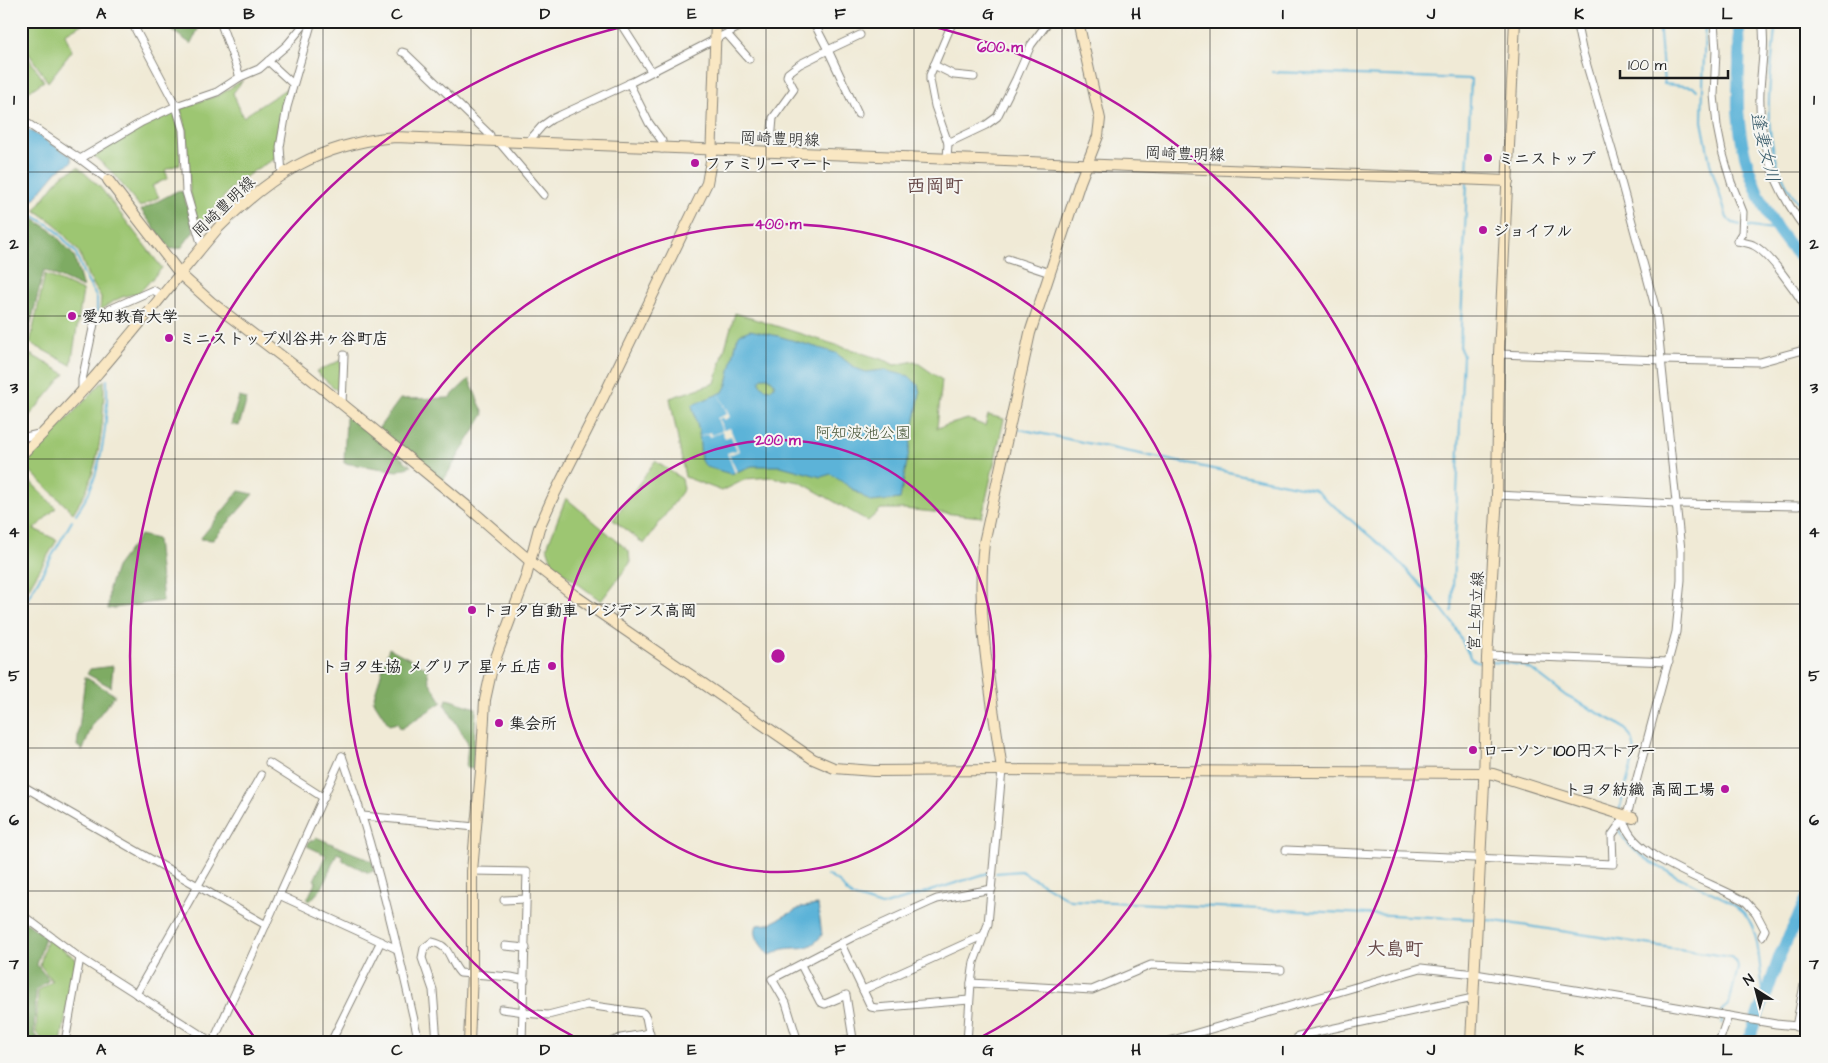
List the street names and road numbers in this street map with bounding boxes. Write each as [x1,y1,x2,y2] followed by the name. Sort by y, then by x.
[740,127,820,151] street label: 岡崎豊明線
[1145,142,1225,166] street label: 岡崎豊明線
[187,171,260,242] street label: 岡崎豊明線
[1463,571,1489,652] street label: 宮上知立線

